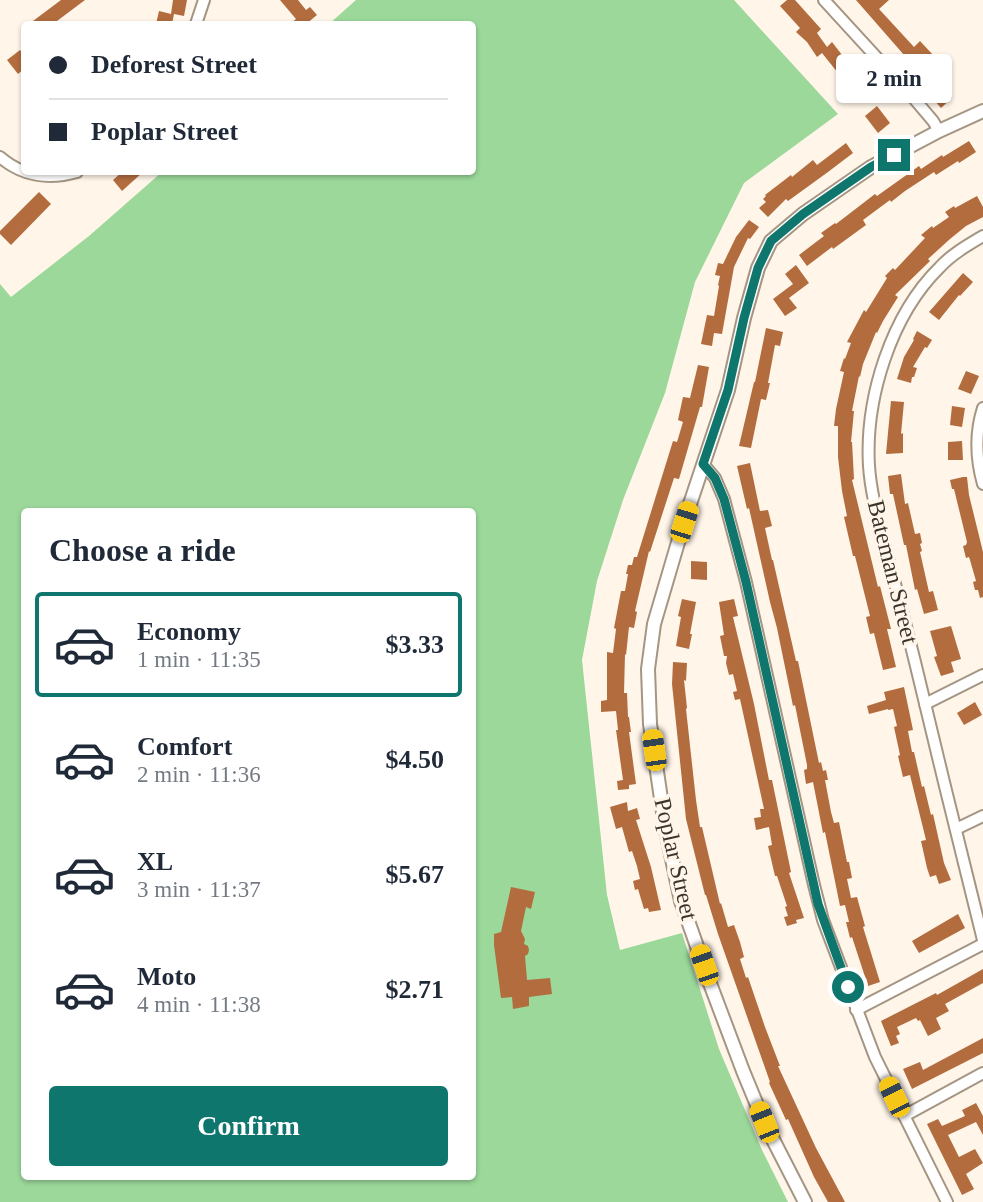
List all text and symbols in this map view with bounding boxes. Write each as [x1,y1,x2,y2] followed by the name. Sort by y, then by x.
[91,50,257,79] text: Deforest Street
[836,54,952,102] callout: 2 min
[866,66,922,91] text: 2 min
[91,117,238,146] text: Poplar Street
[878,139,910,171] route end
[863,497,924,647] street label: Bateman Street
[668,499,701,545] car
[49,532,236,568] text: Choose a ride
[53,613,116,676] icon: car
[137,617,241,646] text: Economy
[386,630,444,659] text: $3.33
[137,647,261,672] text: 1 min · 11:35
[53,728,116,791] icon: car
[641,728,668,772] car
[137,732,232,761] text: Comfort
[386,745,444,774] text: $4.50
[137,762,261,787] text: 2 min · 11:36
[649,795,703,923] street label: Poplar Street
[53,843,116,906] icon: car
[137,847,173,876] text: XL
[386,860,444,889] text: $5.67
[137,877,261,902] text: 3 min · 11:37
[688,942,721,988] car
[53,958,116,1021] icon: car
[137,962,196,991] text: Moto
[832,971,864,1003] route start
[386,975,444,1004] text: $2.71
[137,992,261,1017] text: 4 min · 11:38
[876,1074,913,1120] car
[49,1086,448,1166] button: Confirm
[747,1099,782,1145] car

